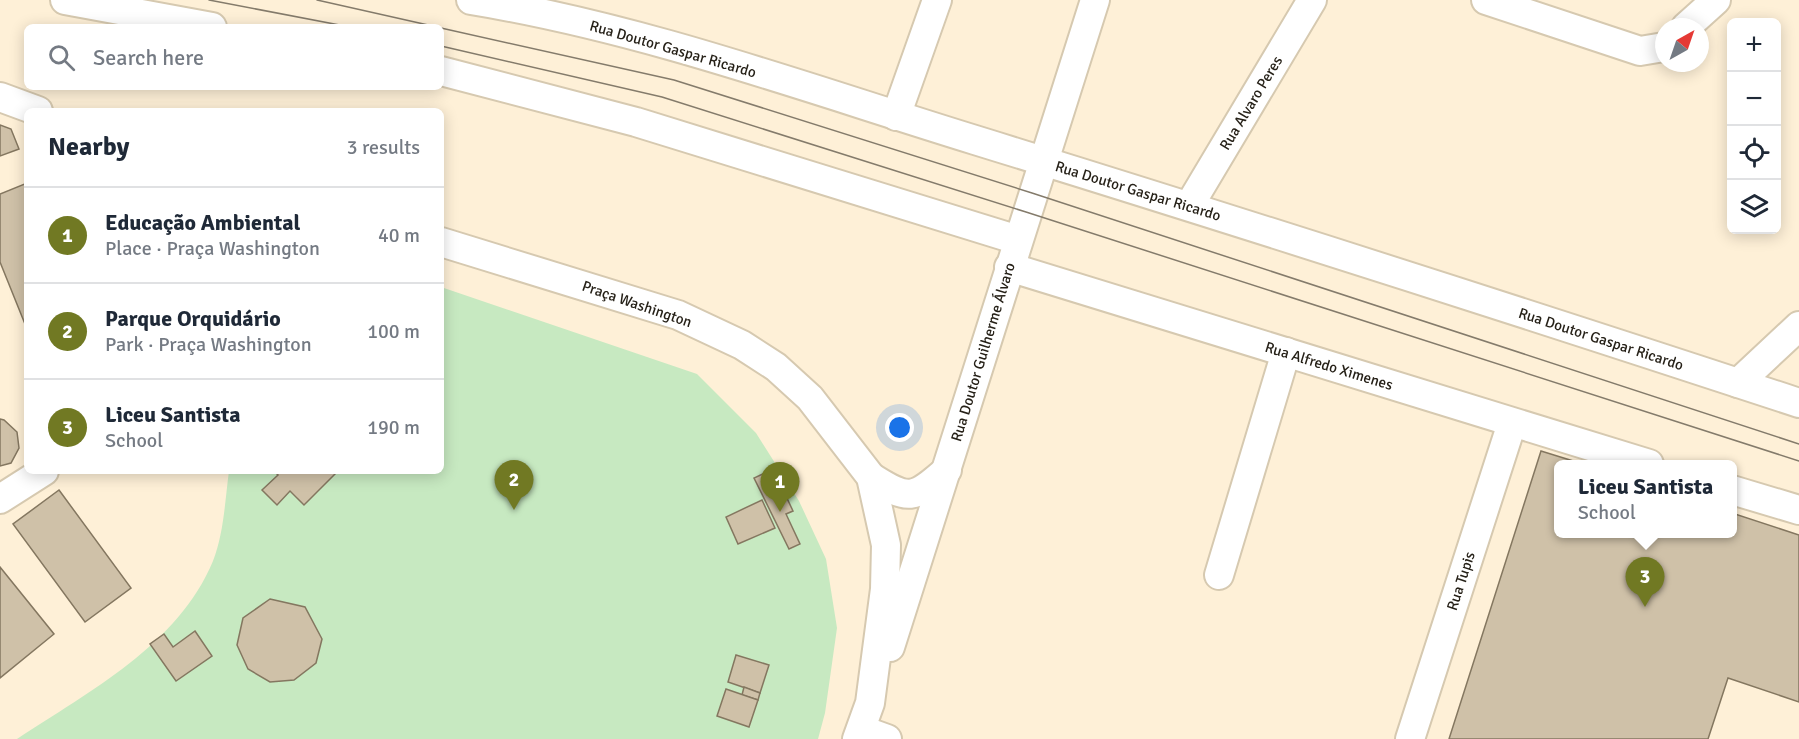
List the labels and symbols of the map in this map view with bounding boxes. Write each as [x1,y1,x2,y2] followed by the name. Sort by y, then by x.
[588,17,758,81] street label: Rua Doutor Gaspar Ricardo
[1655,18,1709,72] north arrow
[1216,52,1286,153] street label: Rua Alvaro Peres
[1053,157,1223,225] street label: Rua Doutor Gaspar Ricardo
[946,260,1019,444] street label: Rua Doutor Guilherme Álvaro
[580,277,694,331] street label: Praça Washington
[1516,304,1686,374] street label: Rua Doutor Gaspar Ricardo
[1263,338,1396,394] street label: Rua Alfredo Ximenes
[885,413,914,442] your location
[494,460,534,510] pin: 2
[760,462,800,512] pin: 1
[1443,549,1479,613] street label: Rua Tupis
[1626,558,1664,607] pin: 3

